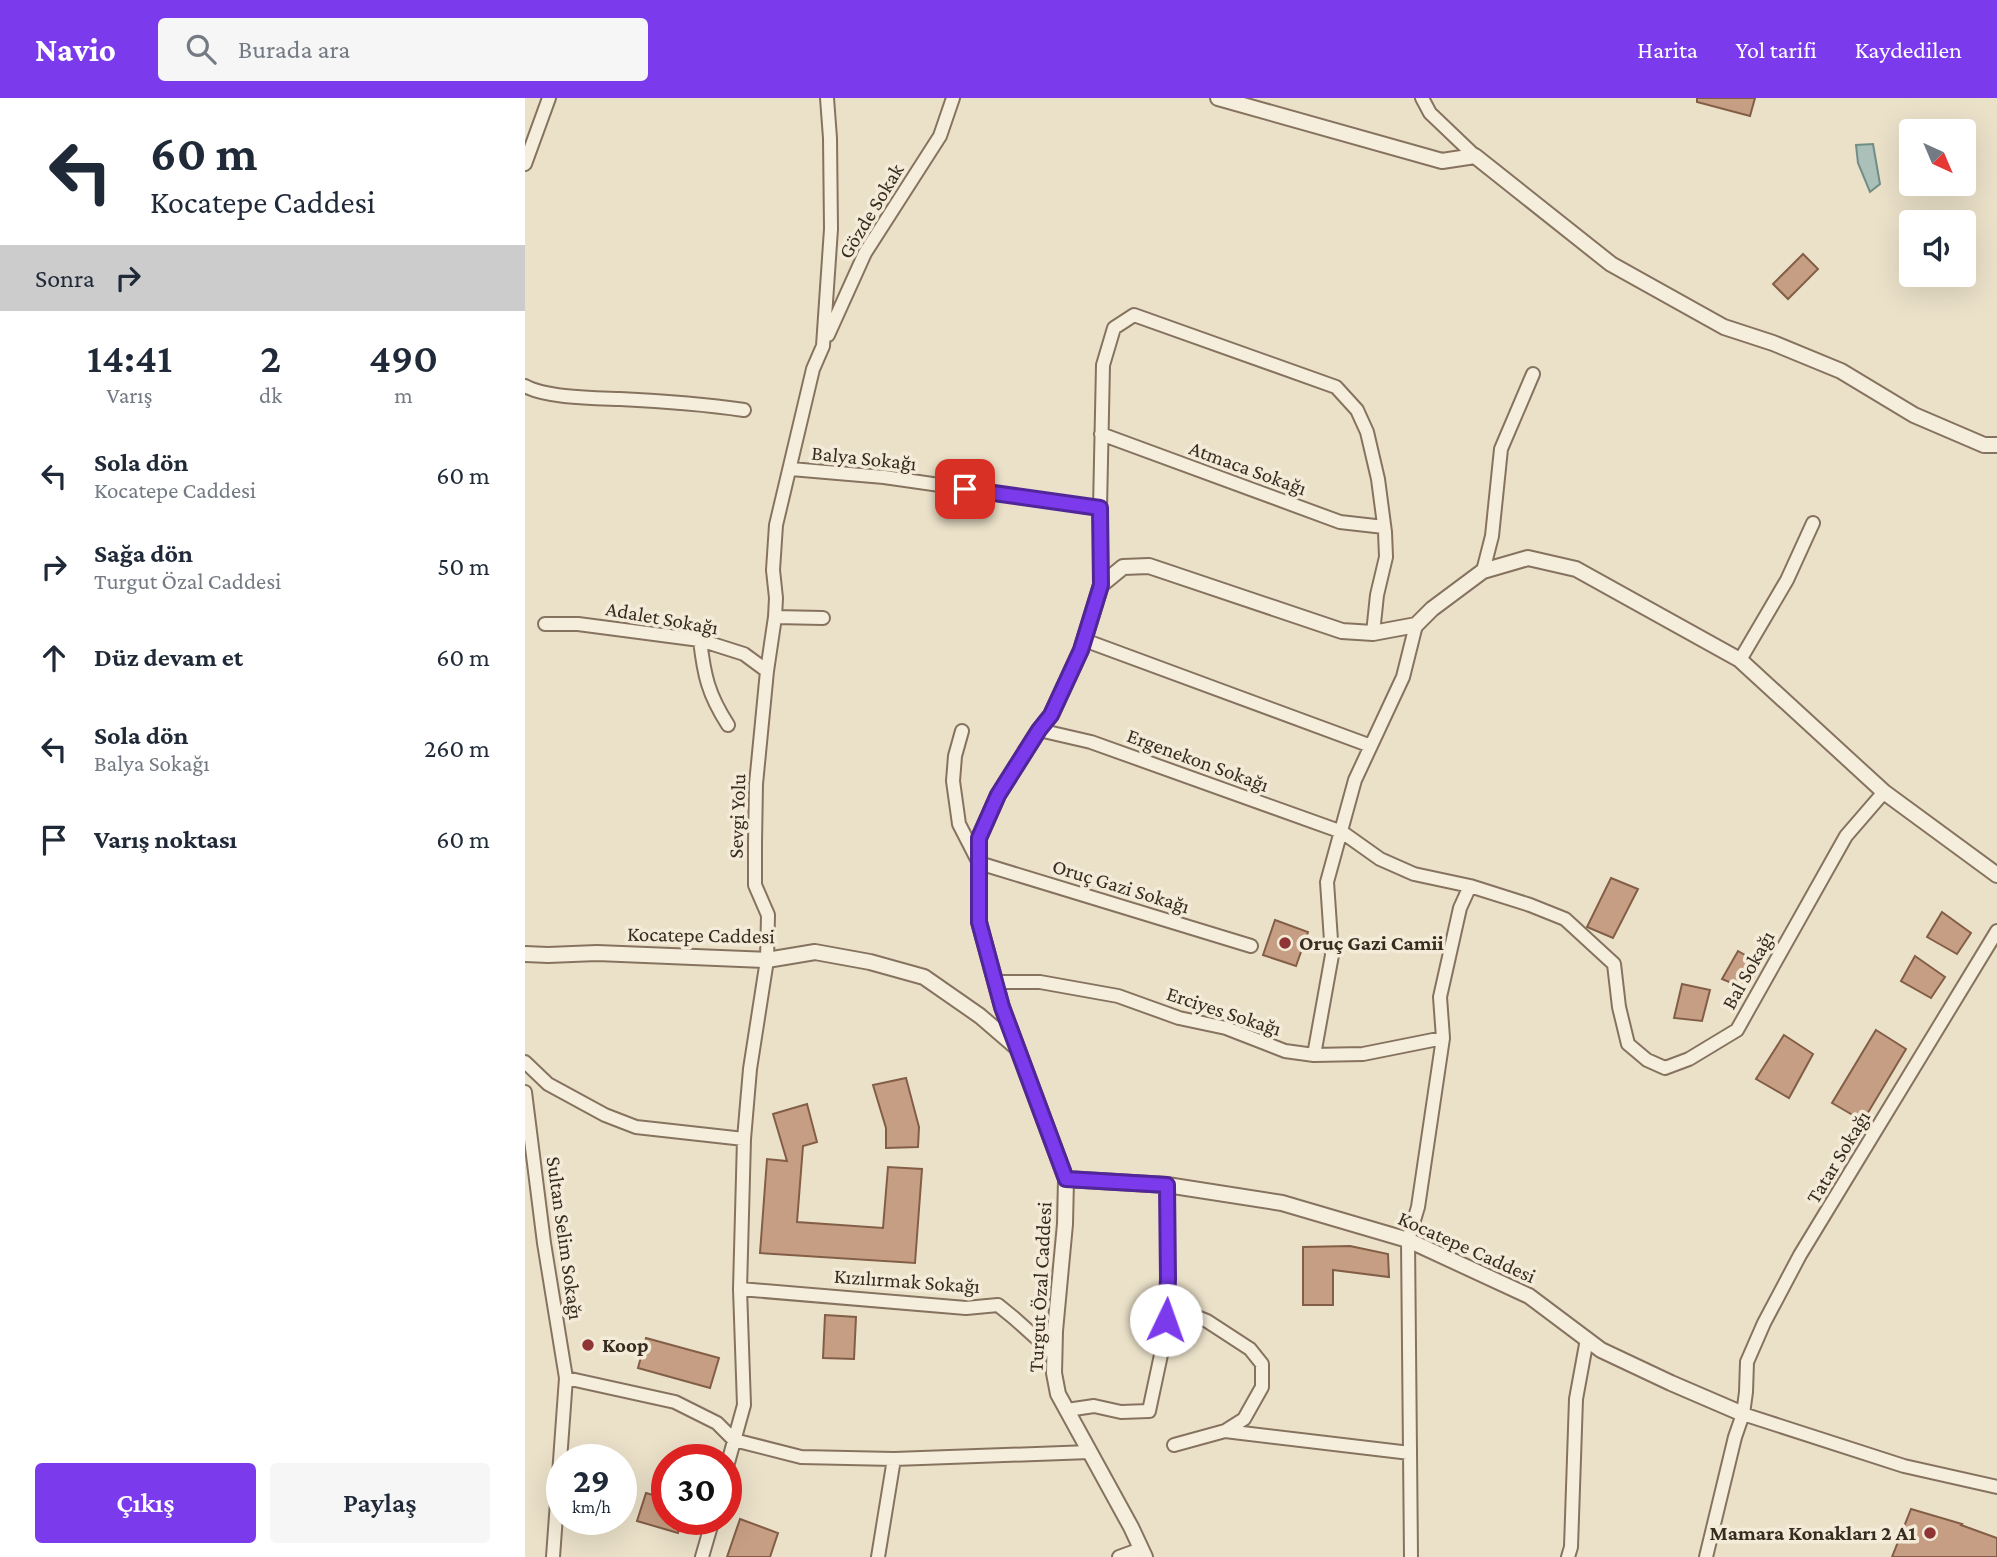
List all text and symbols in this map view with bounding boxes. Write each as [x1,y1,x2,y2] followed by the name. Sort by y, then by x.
[158,18,648,81] search box
[182,30,220,68] icon: search
[35,31,116,68] text: Navio
[238,35,350,64] text: Burada ara
[1637,36,1698,63] text: Harita
[1736,36,1817,63] text: Yol tarifi
[1855,36,1962,63] text: Kaydedilen
[1899,119,1976,196] north arrow
[1899,119,1976,287] map controls
[35,126,126,217] icon: left
[150,126,257,181] text: 60 m
[833,159,909,263] street label: Gözde Sokak
[150,184,375,220] text: Kocatepe Caddesi
[1899,210,1976,287] button: sound
[109,259,147,297] icon: right
[35,264,95,293] text: Sonra
[87,334,172,381] text: 14:41
[260,334,281,381] text: 2
[369,334,438,381] text: 490
[107,382,153,408] text: Varış
[259,382,282,408] text: dk
[394,382,413,408] text: m
[1186,436,1310,501] street label: Atmaca Sokağı
[810,441,918,475] street label: Balya Sokağı
[94,448,188,477] text: Sola dön
[35,457,73,495] icon: left
[935,459,995,519] pin
[436,461,490,490] text: 60 m
[946,470,984,508] icon: arrive
[94,477,256,503] text: Kocatepe Caddesi
[94,539,193,568] text: Sağa dön
[35,548,73,586] icon: right
[437,552,490,581] text: 50 m
[94,568,281,594] text: Turgut Özal Caddesi
[604,596,721,640] street label: Adalet Sokağı
[35,639,73,677] icon: ahead
[94,643,243,672] text: Düz devam et
[436,643,490,672] text: 60 m
[94,721,188,750] text: Sola dön
[1124,723,1273,797] street label: Ergenekon Sokağı
[35,730,73,768] icon: left
[424,734,490,763] text: 260 m
[94,750,210,776] text: Balya Sokağı
[724,773,750,859] street label: Sevgi Yolu
[35,821,73,859] icon: arrive
[94,825,237,854] text: Varış noktası
[436,825,490,854] text: 60 m
[1049,854,1193,918] street label: Oruç Gazi Sokağı
[627,922,776,948] street label: Kocatepe Caddesi
[1717,926,1780,1014] street label: Bal Sokağı
[1299,931,1444,955] place label: Oruç Gazi Camii
[1277,935,1293,951] marker: Oruç Gazi Camii
[1164,981,1285,1041] street label: Erciyes Sokağı
[1801,1106,1875,1208] street label: Tatar Sokağı
[542,1155,588,1322] street label: Sultan Selim Sokağı
[1024,1201,1056,1373] street label: Turgut Özal Caddesi
[1395,1206,1540,1288] street label: Kocatepe Caddesi
[833,1264,981,1298] street label: Kızılırmak Sokağı
[1129,1283,1203,1357] position arrow
[602,1333,649,1357] place label: Koop
[580,1337,596,1353] marker: Koop
[651,1444,742,1535] speed limit sign: 30
[573,1461,610,1500] text: 29
[35,1463,256,1543] button: Çıkış
[270,1463,490,1543] button: Paylaş
[572,1497,611,1517] text: km/h
[1710,1521,1916,1545] place label: Mamara Konakları 2 A1
[1922,1525,1938,1541] marker: Mamara Konakları 2 A1

